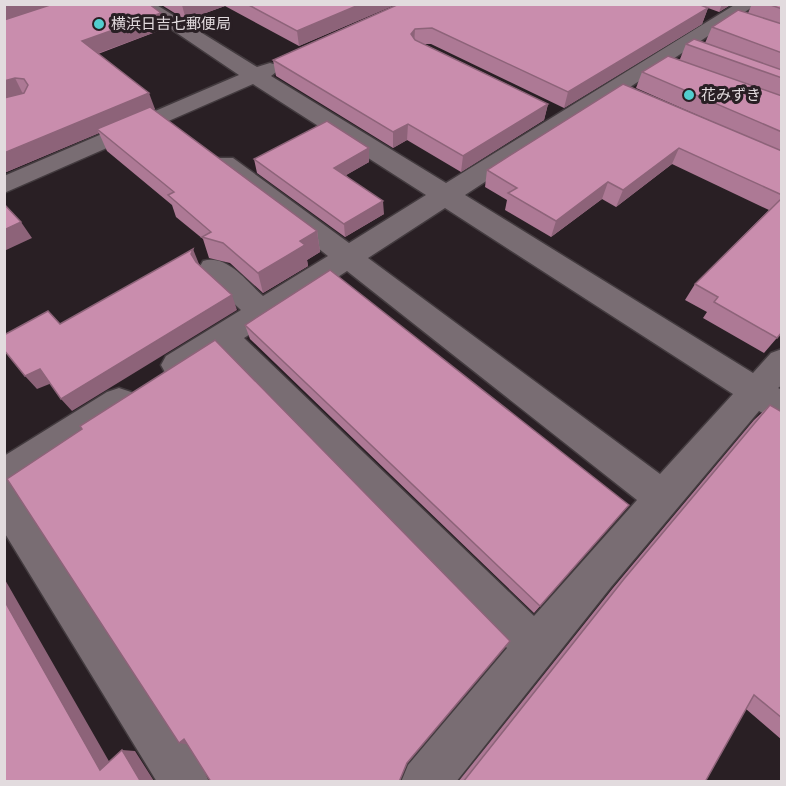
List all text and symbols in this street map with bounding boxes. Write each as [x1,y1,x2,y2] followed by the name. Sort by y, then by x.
[111,14,231,33] place label: 横浜日吉七郵便局
[92,17,106,31] marker: 横浜日吉七郵便局
[701,85,761,104] place label: 花みずき
[682,88,696,102] marker: 花みずき

